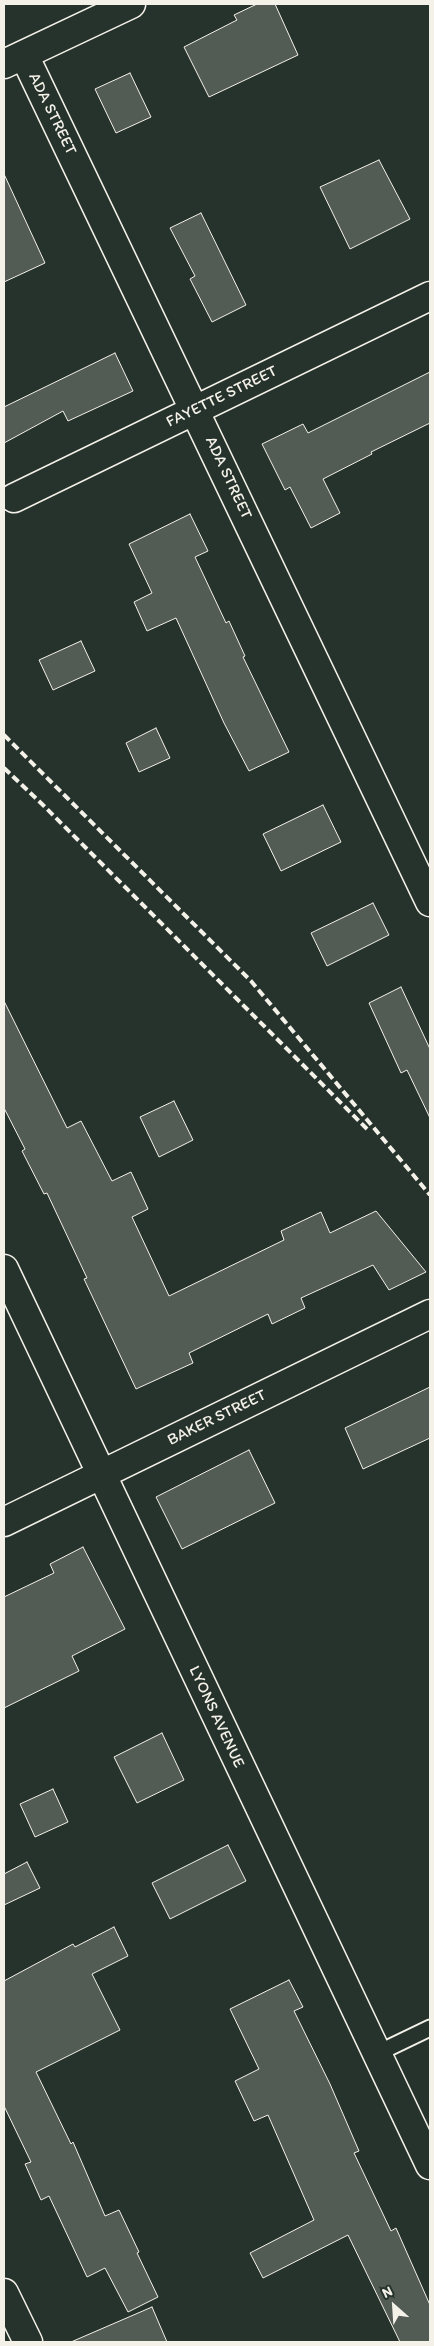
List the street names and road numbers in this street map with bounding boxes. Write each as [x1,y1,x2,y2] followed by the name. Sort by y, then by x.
[24,70,80,158] street label: ADA STREET
[163,362,281,432] street label: FAYETTE STREET
[200,433,256,523] street label: ADA STREET
[164,1386,270,1450] street label: BAKER STREET
[184,1663,248,1771] street label: LYONS AVENUE

